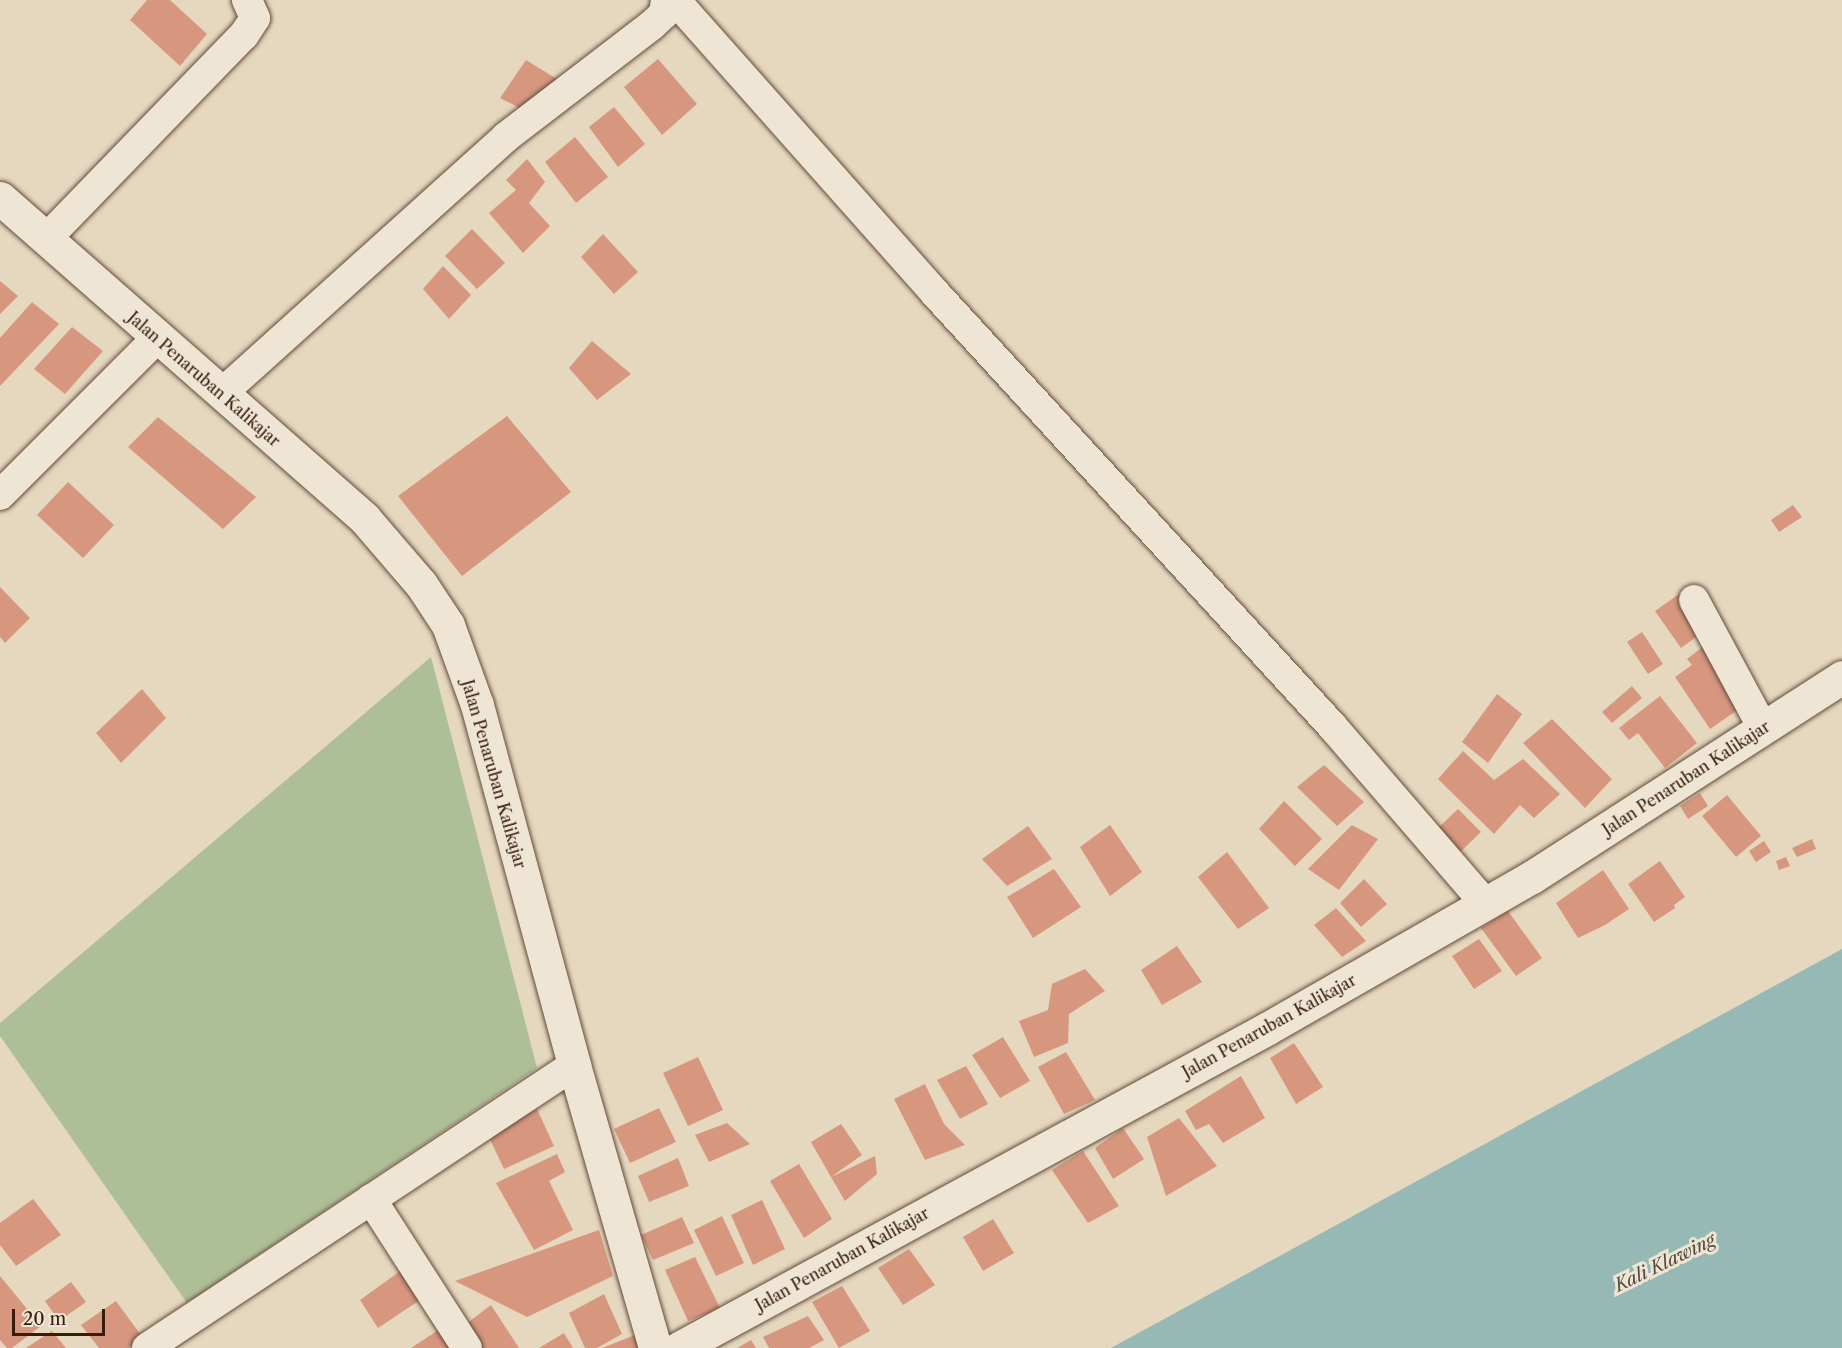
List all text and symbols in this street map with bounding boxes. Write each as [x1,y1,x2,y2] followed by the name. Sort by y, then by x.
[124,308,284,450] street label: Jalan Penaruban Kalikajar
[458,677,530,871] street label: Jalan Penaruban Kalikajar
[1599,717,1773,839] street label: Jalan Penaruban Kalikajar
[1179,970,1359,1082] street label: Jalan Penaruban Kalikajar
[752,1203,932,1315] street label: Jalan Penaruban Kalikajar
[1611,1229,1719,1297] water label: Kali Klawing
[15,1297,108,1335] scale bar
[23,1308,66,1330] text: 20 m

